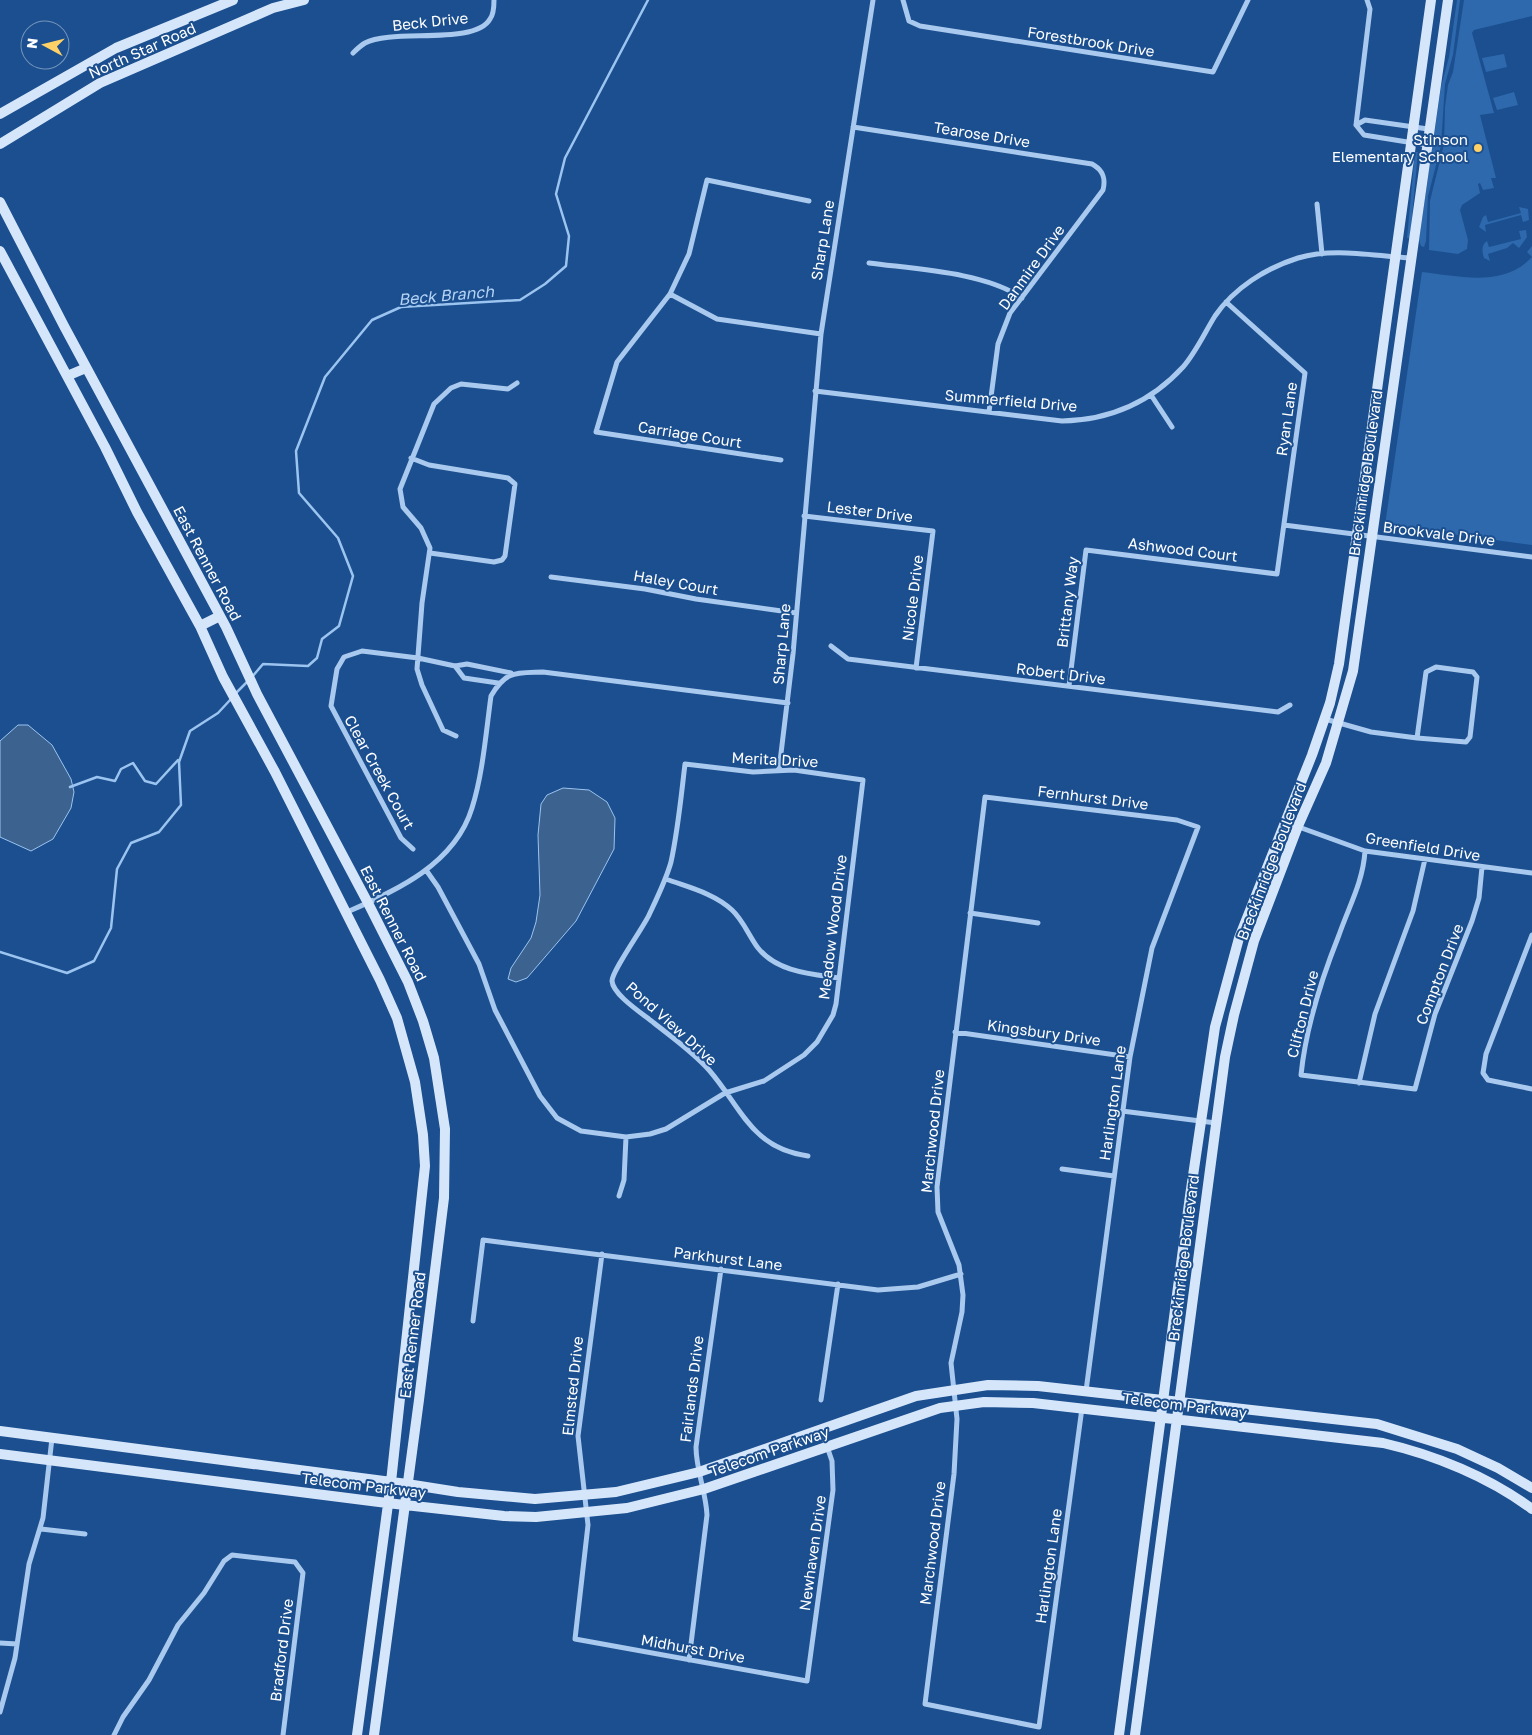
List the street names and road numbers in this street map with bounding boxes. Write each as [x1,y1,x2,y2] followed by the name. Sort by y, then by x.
[391,8,469,34] street label: Beck Drive
[86,18,198,82] street label: North Star Road
[1026,22,1156,60] street label: Forestbrook Drive
[932,117,1032,151] street label: Tearose Drive
[807,198,837,282] street label: Sharp Lane
[994,221,1068,313] street label: Danmire Drive
[1272,380,1300,457] street label: Ryan Lane
[944,385,1078,415] street label: Summerfield Drive
[1344,389,1386,557] street label: Breckinridge Boulevard
[637,417,743,451] street label: Carriage Court
[826,497,914,525] street label: Lester Drive
[170,503,246,623] street label: East Renner Road
[1382,517,1497,549] street label: Brookvale Drive
[1127,533,1239,565] street label: Ashwood Court
[898,554,926,642] street label: Nicole Drive
[1052,555,1082,649] street label: Brittany Way
[632,566,720,598] street label: Haley Court
[768,602,794,685] street label: Sharp Lane
[1015,659,1107,687] street label: Robert Drive
[341,712,419,832] street label: Clear Creek Court
[731,748,819,770] street label: Merita Drive
[1233,780,1309,942] street label: Breckinridge Boulevard
[1037,781,1150,813] street label: Fernhurst Drive
[1364,828,1482,864] street label: Greenfield Drive
[814,853,850,1001] street label: Meadow Wood Drive
[357,862,431,984] street label: East Renner Road
[1411,921,1467,1027] street label: Compton Drive
[1282,968,1322,1060] street label: Clifton Drive
[623,977,722,1069] street label: Pond View Drive
[986,1015,1102,1049] street label: Kingsbury Drive
[1095,1044,1129,1162] street label: Harlington Lane
[917,1068,947,1194] street label: Marchwood Drive
[1164,1174,1202,1342] street label: Breckinridge Boulevard
[673,1242,784,1274] street label: Parkhurst Lane
[395,1271,429,1399] street label: East Renner Road
[676,1334,707,1443] street label: Fairlands Drive
[558,1335,586,1437] street label: Elmsted Drive
[1122,1388,1249,1422] street label: Telecom Parkway
[707,1422,832,1480] street label: Telecom Parkway
[301,1468,428,1502] street label: Telecom Parkway
[915,1480,949,1606] street label: Marchwood Drive
[795,1494,829,1612] street label: Newhaven Drive
[1031,1507,1065,1625] street label: Harlington Lane
[266,1597,296,1703] street label: Bradford Drive
[640,1630,747,1666] street label: Midhurst Drive

